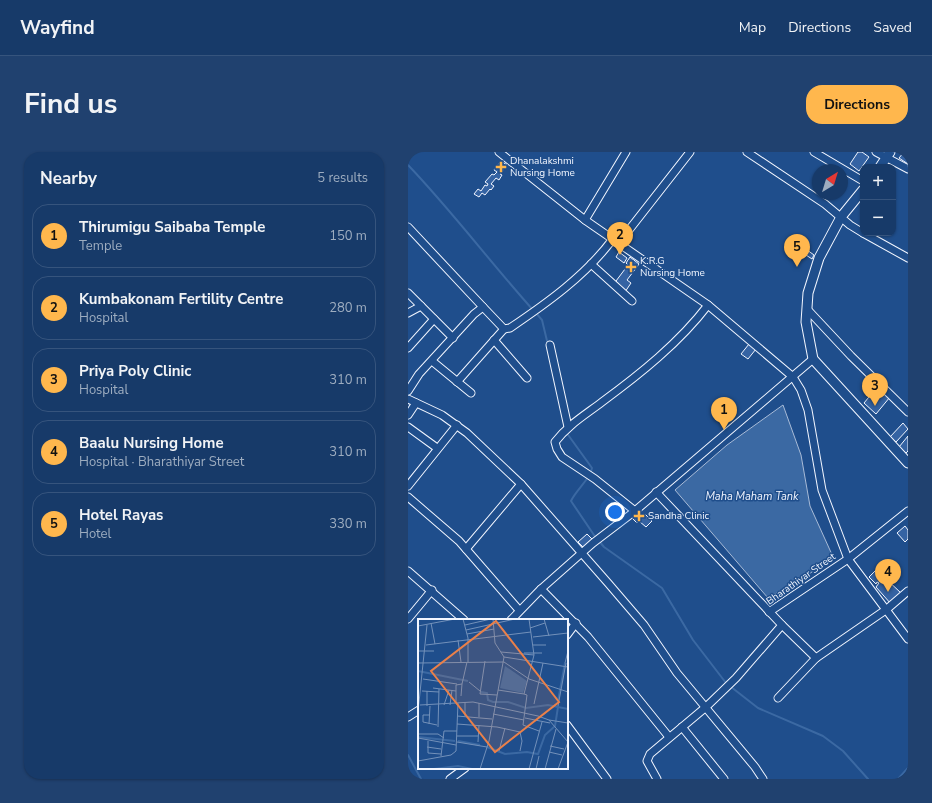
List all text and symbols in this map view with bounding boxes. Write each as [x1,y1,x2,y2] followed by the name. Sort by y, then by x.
[20,15,95,41] text: Wayfind
[739,18,766,37] text: Map
[788,18,851,37] text: Directions
[873,18,912,37] text: Saved
[24,85,118,123] text: Find us
[806,85,908,124] button: Directions
[510,154,575,180] place label: Dhanalakshmi Nursing Home
[495,161,507,173] marker: Dhanalakshmi Nursing Home
[812,164,848,200] north arrow
[860,164,896,236] map controls
[860,164,896,200] button: +
[40,167,97,190] text: Nearby
[317,169,368,187] text: 5 results
[860,200,896,236] button: −
[79,217,265,237] text: Thirumigu Saibaba Temple
[607,222,633,255] pin: 2
[50,227,58,245] text: 1
[329,227,367,245] text: 150 m
[784,234,810,267] pin: 5
[79,237,122,255] text: Temple
[640,254,705,280] place label: K.R.G Nursing Home
[625,261,637,273] marker: K.R.G Nursing Home
[79,289,283,309] text: Kumbakonam Fertility Centre
[50,299,58,317] text: 2
[329,299,367,317] text: 280 m
[79,309,128,327] text: Hospital
[79,361,191,381] text: Priya Poly Clinic
[50,371,58,389] text: 3
[329,371,367,389] text: 310 m
[862,373,888,406] pin: 3
[79,381,128,399] text: Hospital
[711,397,737,430] pin: 1
[79,433,224,453] text: Baalu Nursing Home
[50,443,58,461] text: 4
[329,443,367,461] text: 310 m
[79,453,244,471] text: Hospital · Bharathiyar Street
[705,489,799,504] water label: Maha Maham Tank
[605,502,625,522] your location
[79,505,163,525] text: Hotel Rayas
[648,509,710,523] place label: Sandha Clinic
[633,510,645,522] marker: Sandha Clinic
[50,515,58,533] text: 5
[329,515,367,533] text: 330 m
[79,525,111,543] text: Hotel
[763,550,839,608] street label: Bharathiyar Street
[875,559,901,592] pin: 4
[418,619,568,769] inset map

